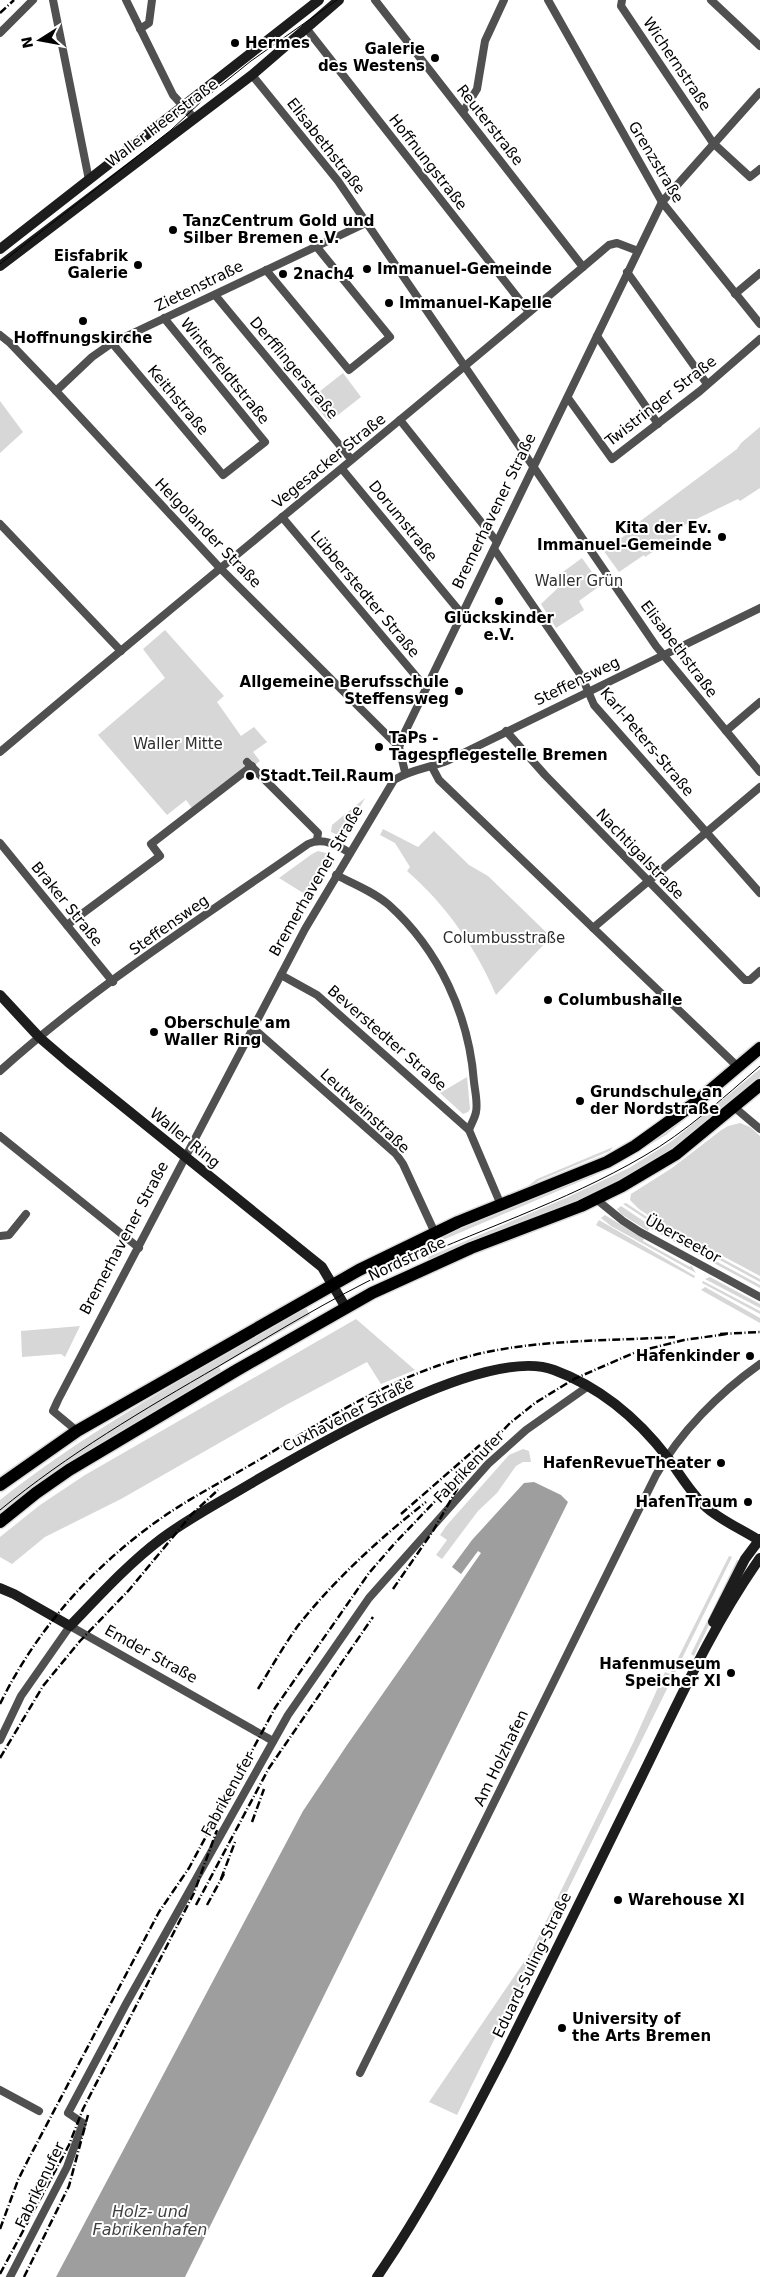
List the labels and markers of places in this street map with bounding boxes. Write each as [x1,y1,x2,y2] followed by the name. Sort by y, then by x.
[245,34,310,52] place label: Hermes
[229,37,241,49] marker: Hermes
[318,40,425,75] place label: Galerie des Westens
[429,52,441,64] marker: Galerie des Westens
[183,212,375,247] place label: TanzCentrum Gold und Silber Bremen e.V.
[167,224,179,236] marker: TanzCentrum Gold und Silber Bremen e.V.
[54,247,129,282] place label: Eisfabrik Galerie
[132,259,144,271] marker: Eisfabrik Galerie
[377,260,552,278] place label: Immanuel-Gemeinde
[361,263,373,275] marker: Immanuel-Gemeinde
[293,265,354,283] place label: 2nach4
[277,268,289,280] marker: 2nach4
[399,294,552,312] place label: Immanuel-Kapelle
[383,297,395,309] marker: Immanuel-Kapelle
[77,315,89,327] marker: Hoffnungskirche
[14,329,152,347] place label: Hoffnungskirche
[537,519,712,554] place label: Kita der Ev. Immanuel-Gemeinde
[716,531,728,543] marker: Kita der Ev. Immanuel-Gemeinde
[493,595,505,607] marker: Glückskinder e.V.
[444,609,555,644] place label: Glückskinder e.V.
[240,673,449,708] place label: Allgemeine Berufsschule Steffensweg
[453,685,465,697] marker: Allgemeine Berufsschule Steffensweg
[389,729,608,764] place label: TaPs - Tagespflegestelle Bremen
[373,741,385,753] marker: TaPs - Tagespflegestelle Bremen
[260,767,394,785] place label: Stadt.Teil.Raum
[244,770,256,782] marker: Stadt.Teil.Raum
[558,991,682,1009] place label: Columbushalle
[542,994,554,1006] marker: Columbushalle
[164,1014,291,1049] place label: Oberschule am Waller Ring
[148,1026,160,1038] marker: Oberschule am Waller Ring
[590,1083,722,1118] place label: Grundschule an der Nordstraße
[574,1095,586,1107] marker: Grundschule an der Nordstraße
[636,1347,741,1365] place label: Hafenkinder
[744,1350,756,1362] marker: Hafenkinder
[543,1454,712,1472] place label: HafenRevueTheater
[715,1457,727,1469] marker: HafenRevueTheater
[636,1493,738,1511] place label: HafenTraum
[742,1496,754,1508] marker: HafenTraum
[599,1655,721,1690] place label: Hafenmuseum Speicher XI
[725,1667,737,1679] marker: Hafenmuseum Speicher XI
[628,1891,745,1909] place label: Warehouse XI
[612,1894,624,1906] marker: Warehouse XI
[572,2010,711,2045] place label: University of the Arts Bremen
[556,2022,568,2034] marker: University of the Arts Bremen

